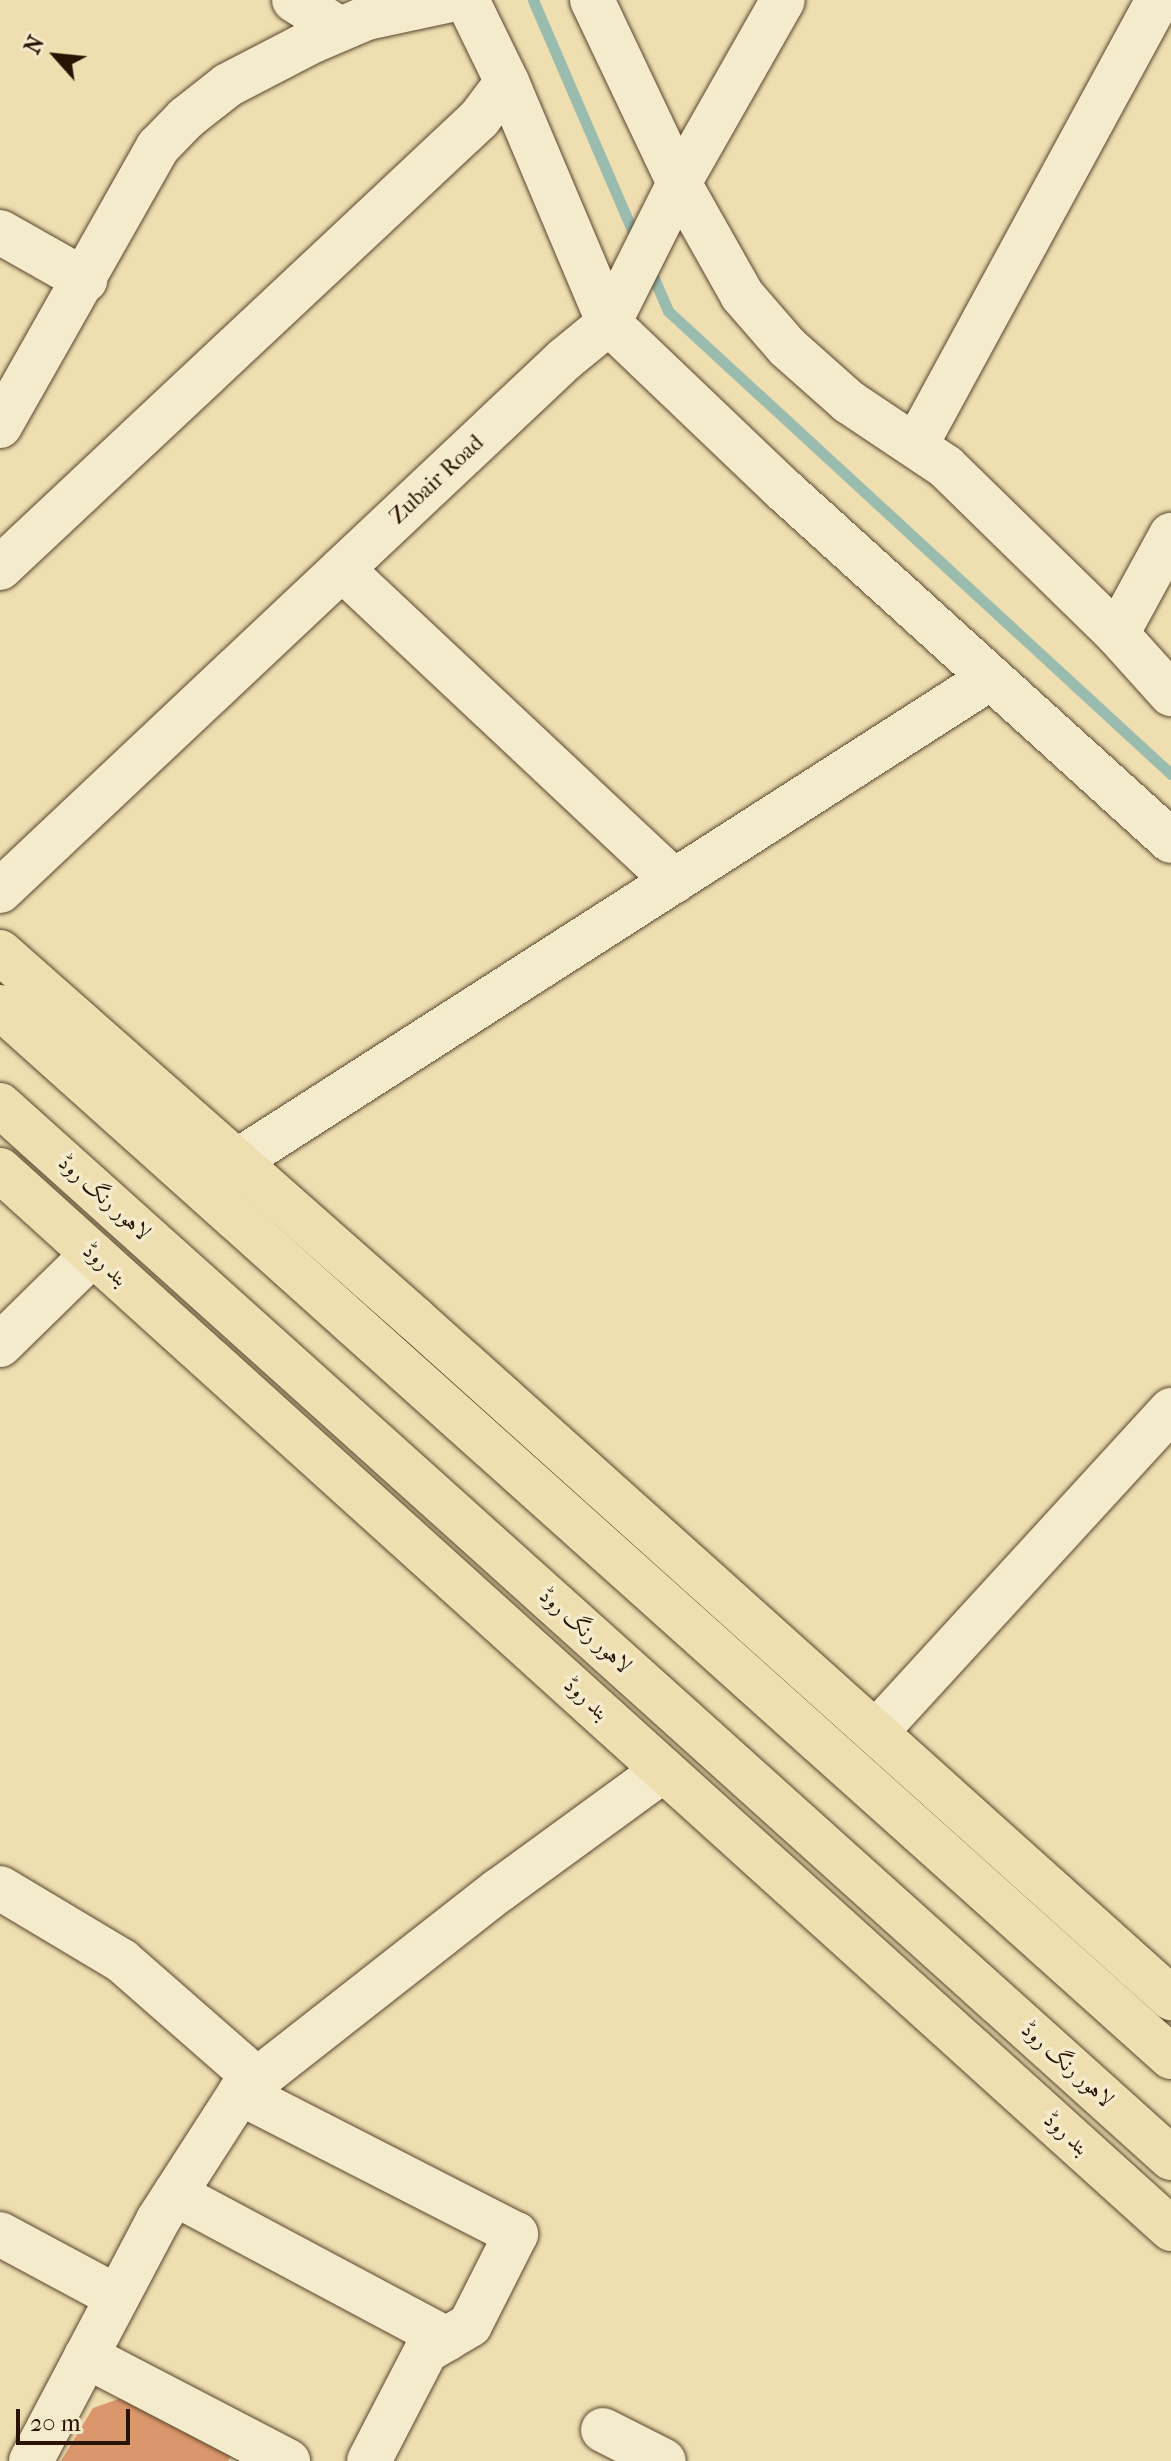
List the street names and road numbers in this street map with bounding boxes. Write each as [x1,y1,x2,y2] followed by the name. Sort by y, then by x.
[385,430,489,530] street label: Zubair Road
[52,1150,156,1246] street label: لاہور رنگ روڈ
[77,1238,133,1292] street label: بند روڈ
[533,1583,637,1679] street label: لاہور رنگ روڈ
[558,1672,614,1726] street label: بند روڈ
[1015,2017,1119,2113] street label: لاہور رنگ روڈ
[1038,2107,1094,2161] street label: بند روڈ

